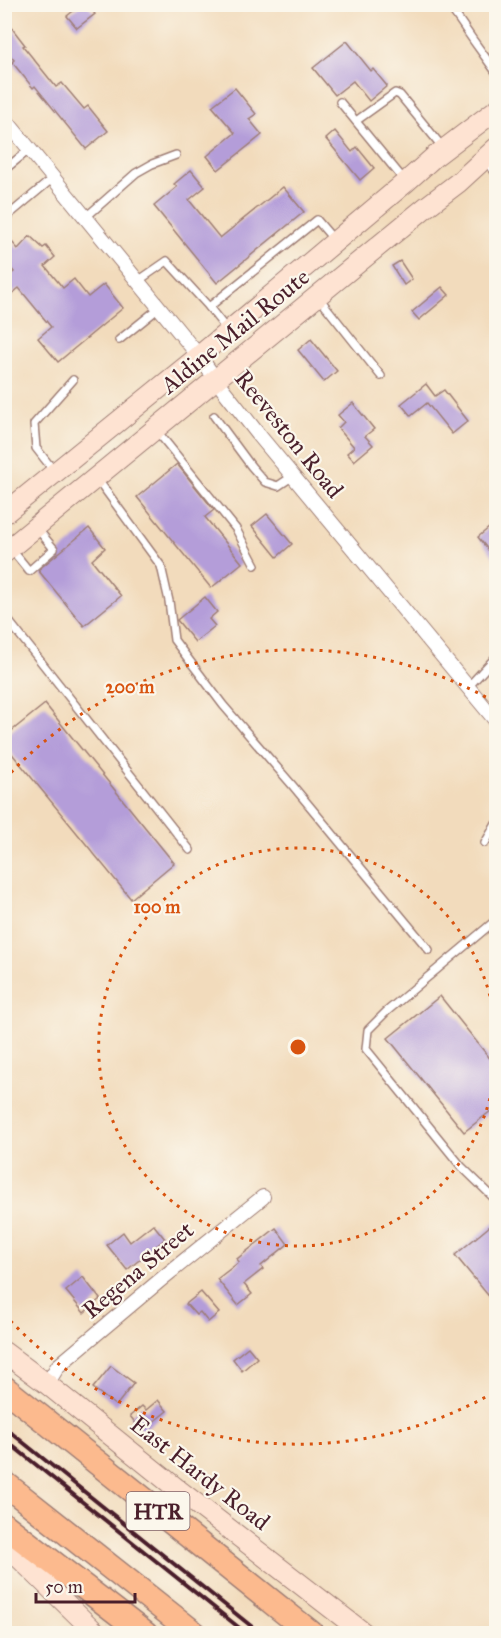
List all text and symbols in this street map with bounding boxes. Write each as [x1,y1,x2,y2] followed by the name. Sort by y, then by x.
[154,262,315,401] street label: Aldine Mail Route
[228,364,350,504] street label: Reeveston Road
[106,676,155,698] text: 200 m
[134,896,181,918] text: 100 m
[288,1037,308,1057] centre of rings
[76,1215,200,1325] street label: Regena Street
[124,1409,276,1537] street label: East Hardy Road
[126,1492,190,1530] road number: HTR
[36,1566,135,1604] scale bar
[45,1576,83,1598] text: 50 m

